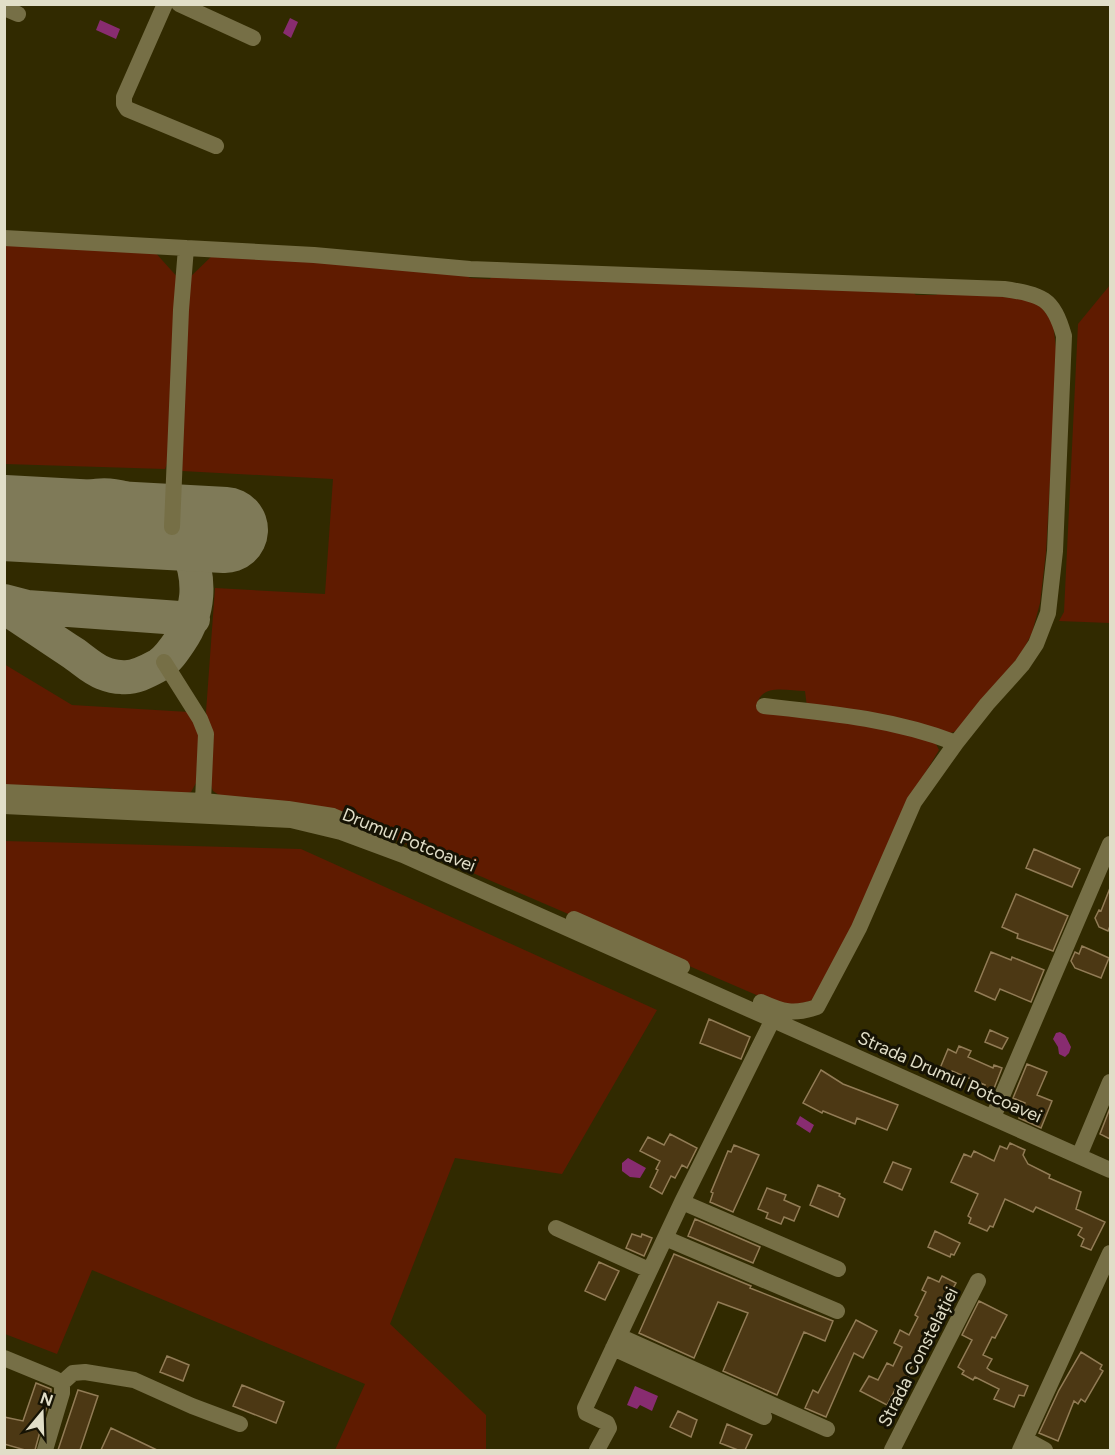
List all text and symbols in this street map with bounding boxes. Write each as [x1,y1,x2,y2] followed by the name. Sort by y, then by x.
[339,803,479,877] street label: Drumul Potcoavei
[854,1026,1046,1128] street label: Strada Drumul Potcoavei
[873,1283,963,1431] street label: Strada Constelației
[12,1383,72,1443] north arrow
[38,1388,56,1410] text: N

